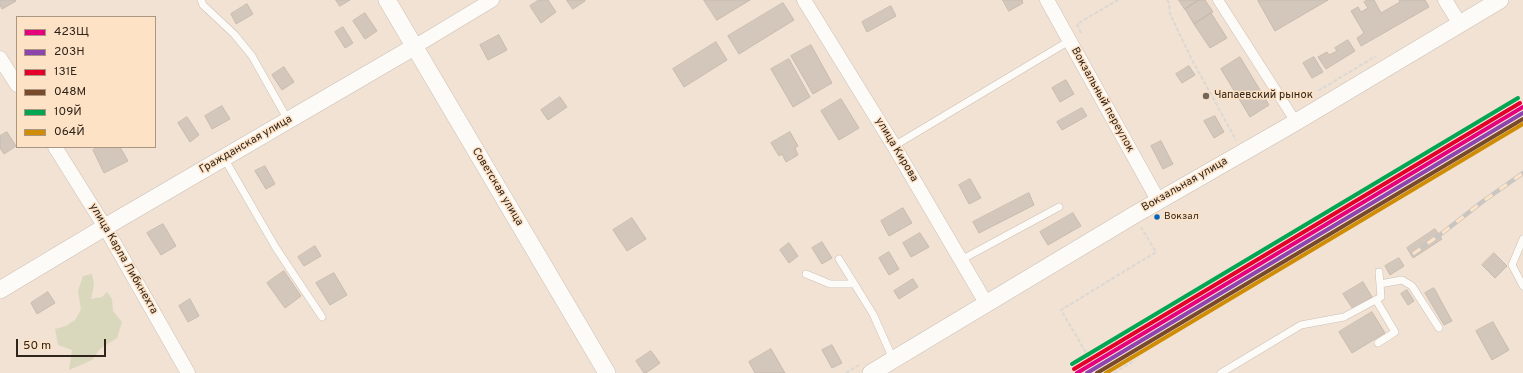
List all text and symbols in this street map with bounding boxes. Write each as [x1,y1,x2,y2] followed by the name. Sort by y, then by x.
[16,16,156,148] legend
[54,24,89,40] text: 423Щ
[54,44,85,60] text: 203Н
[1068,45,1136,155] street label: Вокзальный переулок
[54,64,77,80] text: 131Е
[54,84,86,100] text: 048М
[1214,89,1313,103] place label: Чапаевский рынок
[1201,91,1211,101] marker: Чапаевский рынок
[54,104,82,120] text: 109Й
[197,113,295,177] street label: Гражданская улица
[872,116,920,184] street label: улица Кирова
[54,124,85,140] text: 064Й
[469,146,525,228] street label: Советская улица
[1140,155,1230,215] street label: Вокзальная улица
[86,201,160,317] street label: улица Карла Либкнехта
[1164,211,1199,223] place label: Вокзал
[1152,212,1162,222] marker: Вокзал
[18,331,108,357] scale bar
[23,338,51,354] text: 50 m

